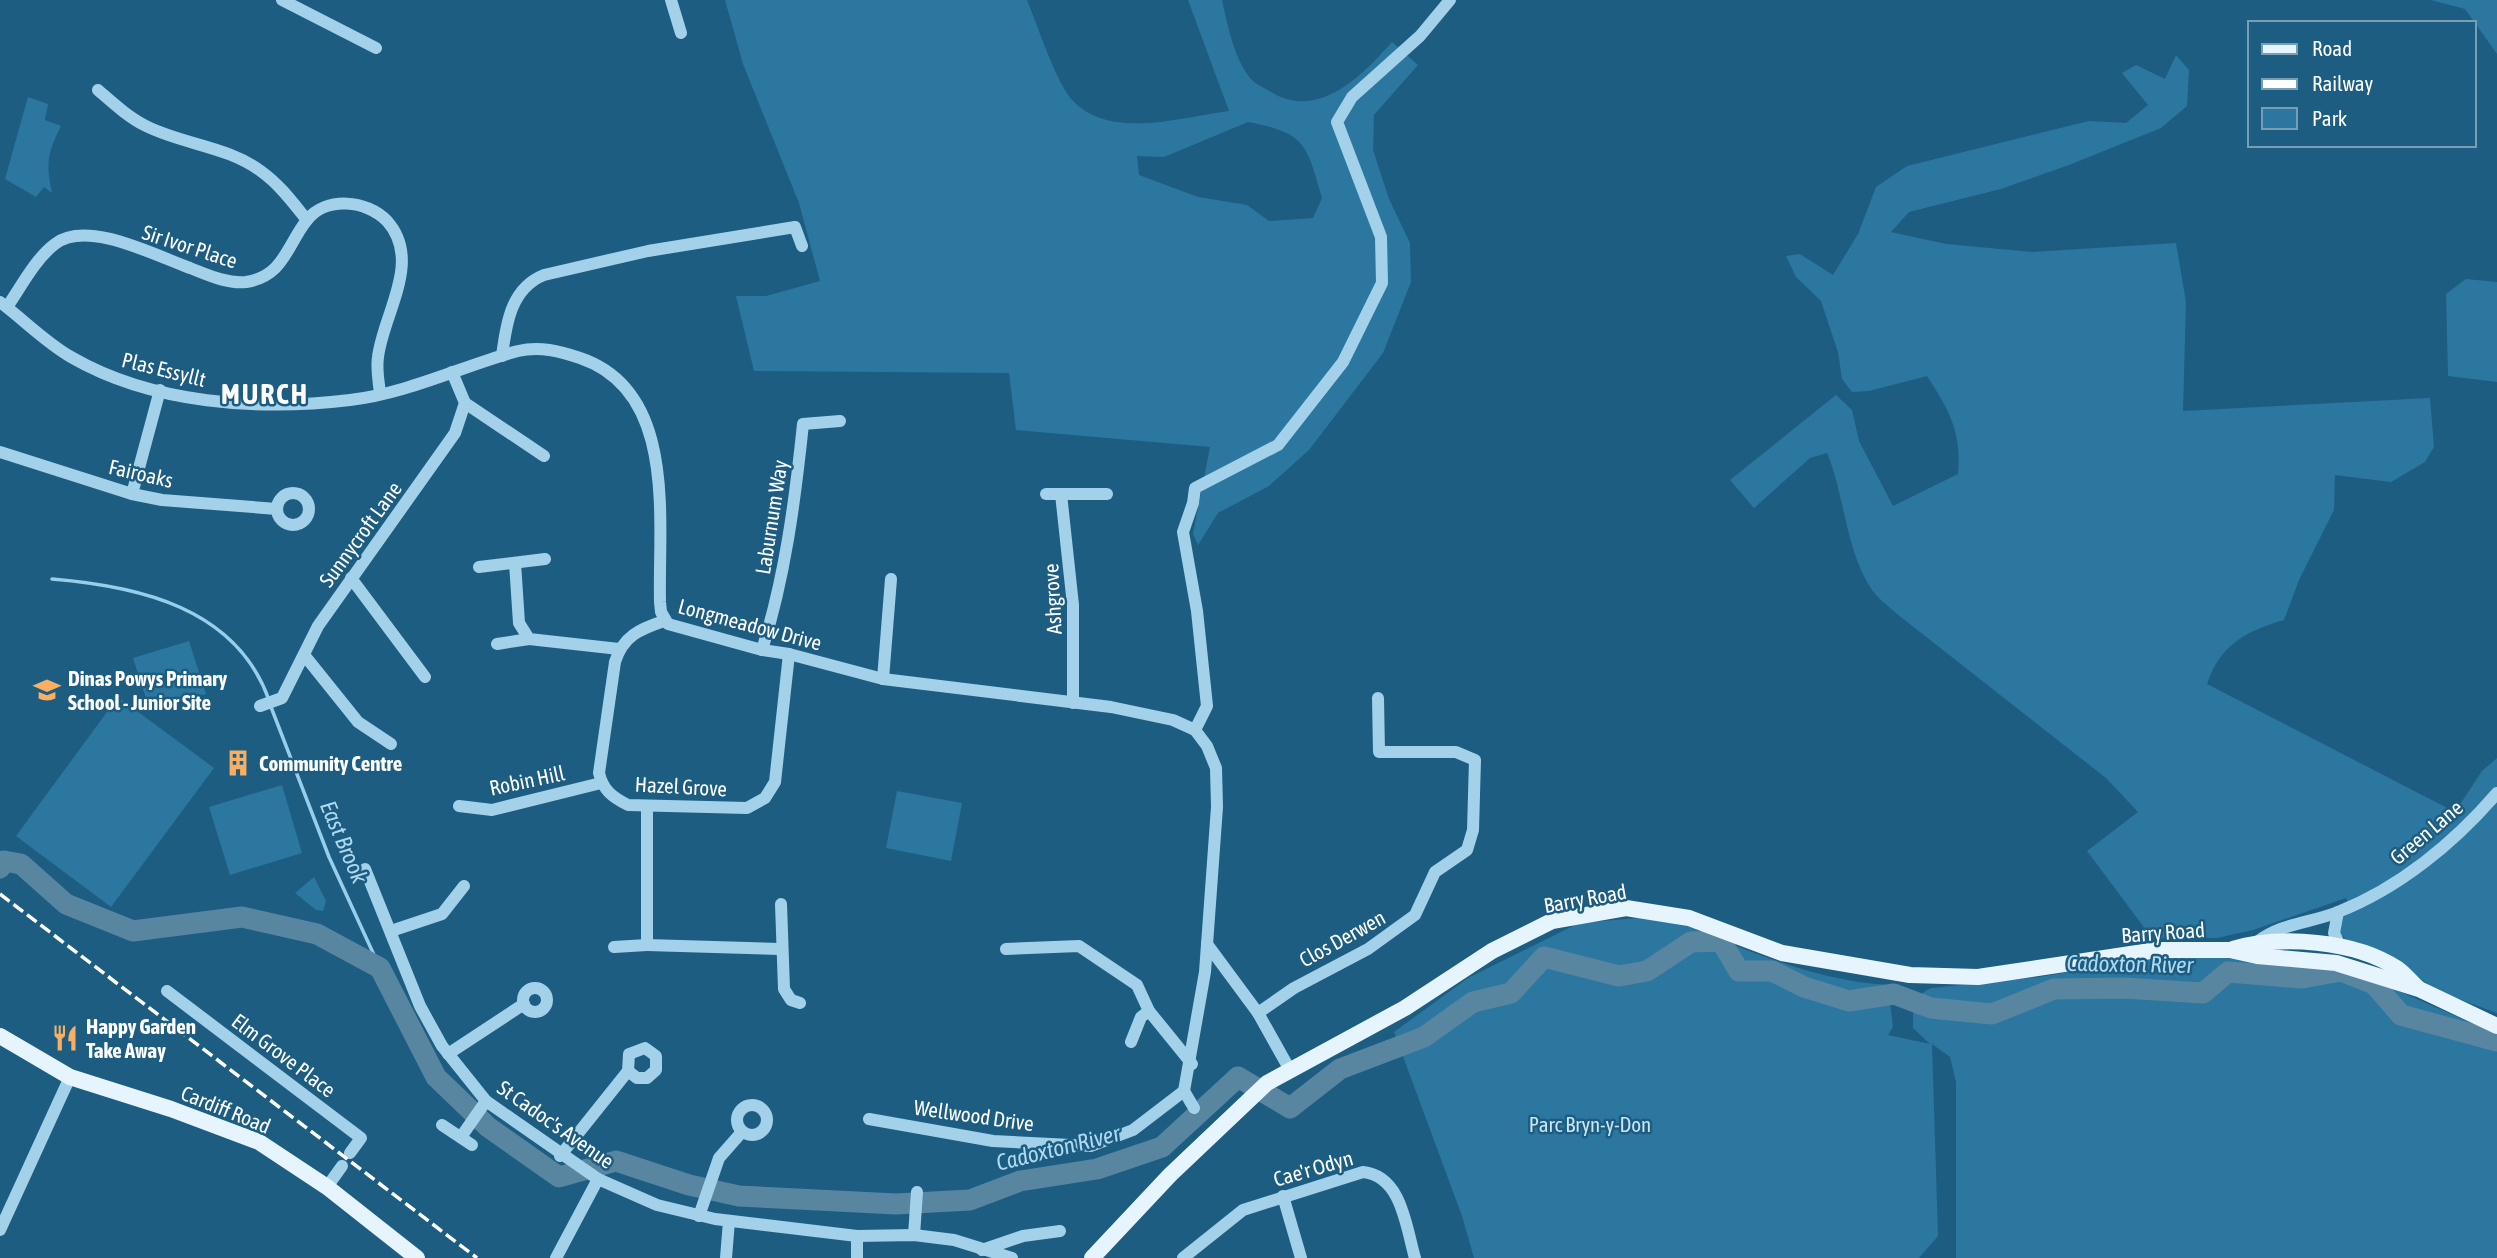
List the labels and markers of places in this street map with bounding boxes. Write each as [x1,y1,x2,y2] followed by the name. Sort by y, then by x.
[68,666,227,714] place label: Dinas Powys Primary School - Junior Site
[32,675,62,705] school or university icon: Dinas Powys Primary School - Junior Site
[223,748,253,778] building icon: Community Centre
[259,751,402,775] place label: Community Centre
[86,1014,196,1062] place label: Happy Garden Take Away
[50,1023,80,1053] restaurant icon: Happy Garden Take Away

